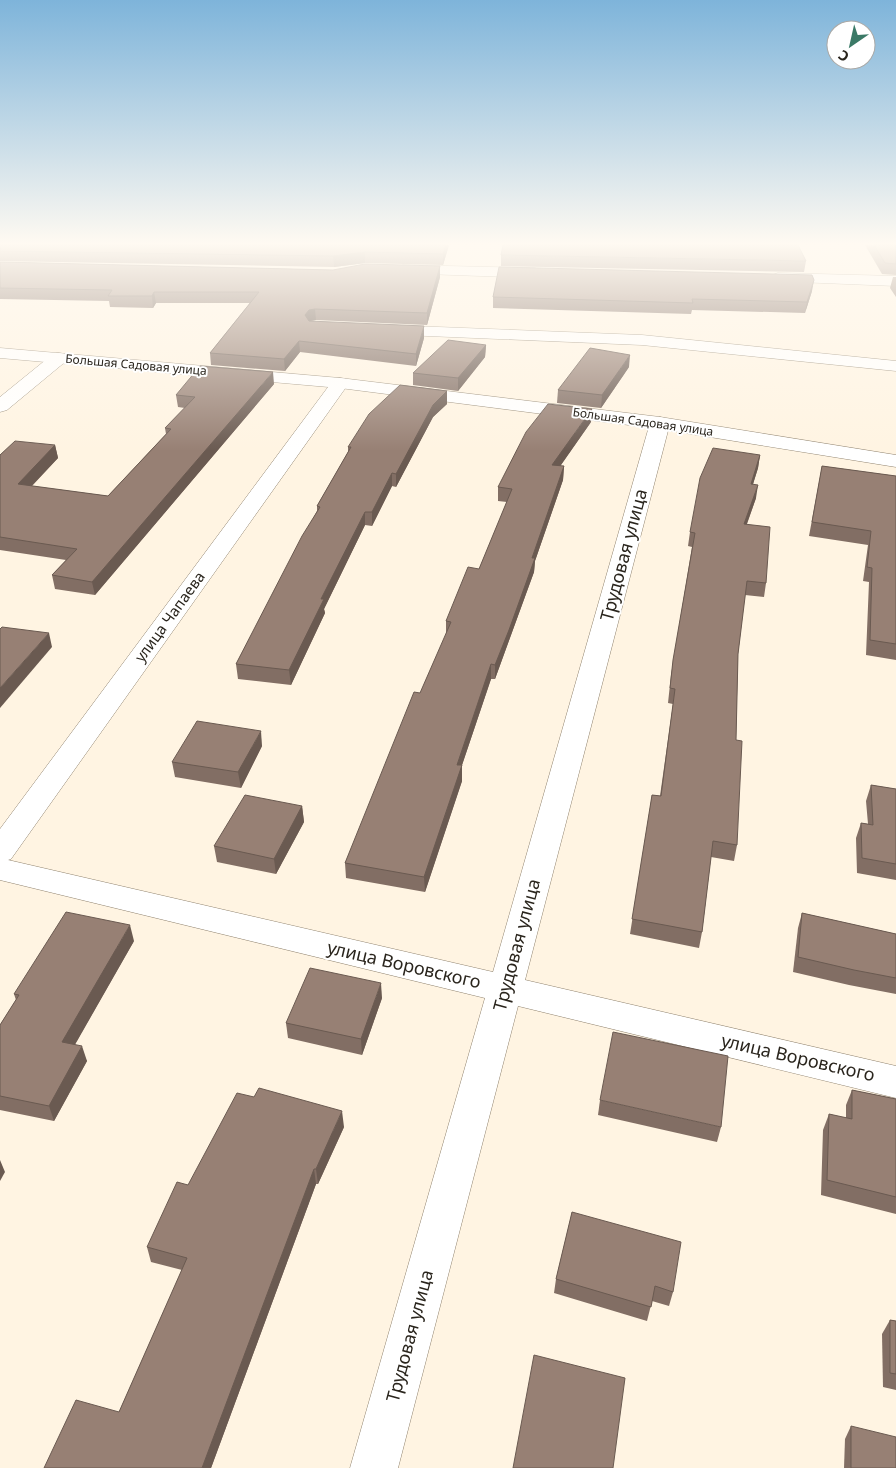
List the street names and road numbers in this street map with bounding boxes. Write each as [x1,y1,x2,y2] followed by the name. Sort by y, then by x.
[65,350,207,379] street label: Большая Садовая улица
[572,403,714,440] street label: Большая Садовая улица
[594,486,652,624] street label: Трудовая улица
[130,567,209,666] street label: улица Чапаева
[487,876,545,1014] street label: Трудовая улица
[325,935,483,993] street label: улица Воровского
[719,1028,877,1086] street label: улица Воровского
[380,1267,438,1405] street label: Трудовая улица

